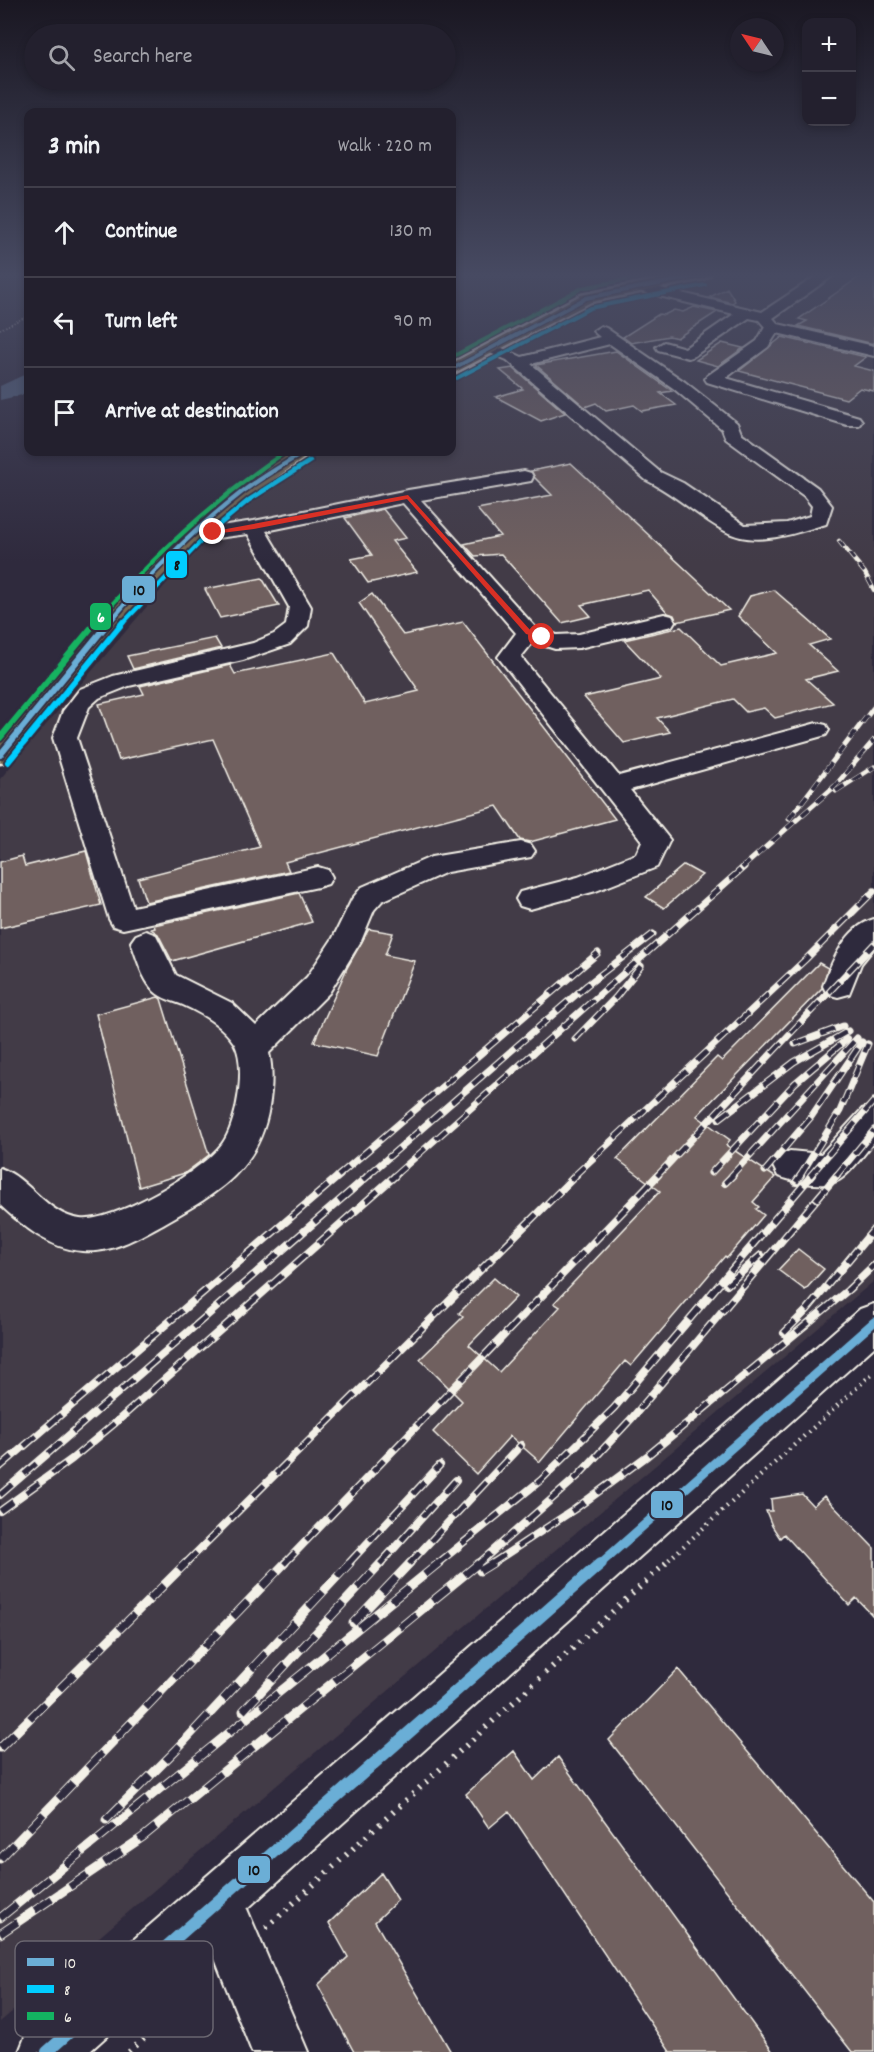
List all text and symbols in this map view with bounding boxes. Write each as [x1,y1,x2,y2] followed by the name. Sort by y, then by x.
[730,18,784,72] north arrow
[802,18,856,126] map controls
[802,18,856,72] button: +
[24,24,456,90] search box
[45,41,78,74] icon: search
[93,42,192,73] text: Search here
[802,72,856,126] button: −
[48,129,100,166] text: 3 min
[338,133,432,161] text: Walk · 220 m
[48,216,81,249] icon: ahead
[105,217,177,248] text: Continue
[390,218,432,246] text: 130 m
[48,306,81,339] icon: left
[105,307,177,338] text: Turn left
[394,308,432,336] text: 90 m
[48,396,81,429] icon: arrive
[105,397,279,428] text: Arrive at destination
[199,518,225,544] route end
[165,550,188,579] line badge: 8
[174,555,181,578] text: 8
[121,575,156,604] line badge: 10
[133,580,145,603] text: 10
[89,602,112,631] line badge: 6
[97,607,105,630] text: 6
[528,623,554,649] route start
[650,1490,684,1519] line badge: 10
[661,1495,673,1518] text: 10
[237,1855,271,1884] line badge: 10
[248,1860,260,1883] text: 10
[15,1941,213,2037] legend
[64,1953,76,1976] text: 10
[64,1980,70,2003] text: 8
[64,2007,72,2030] text: 6

